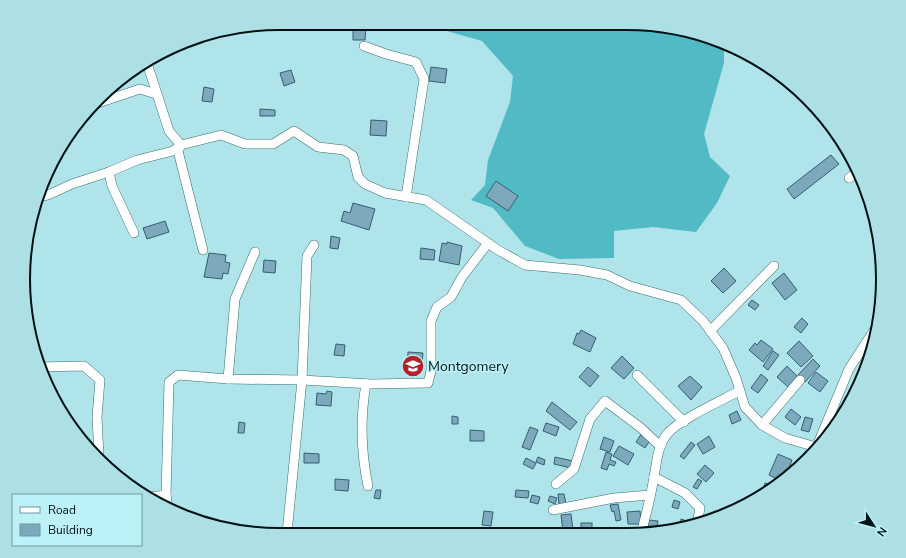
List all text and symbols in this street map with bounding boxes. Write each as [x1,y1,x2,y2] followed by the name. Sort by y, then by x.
[400,353,426,379] school or university icon: Montgomery
[428,357,509,376] place label: Montgomery
[12,494,142,546] legend
[48,502,76,518] text: Road
[854,506,894,546] north arrow
[48,522,93,538] text: Building
[873,524,890,539] text: N

